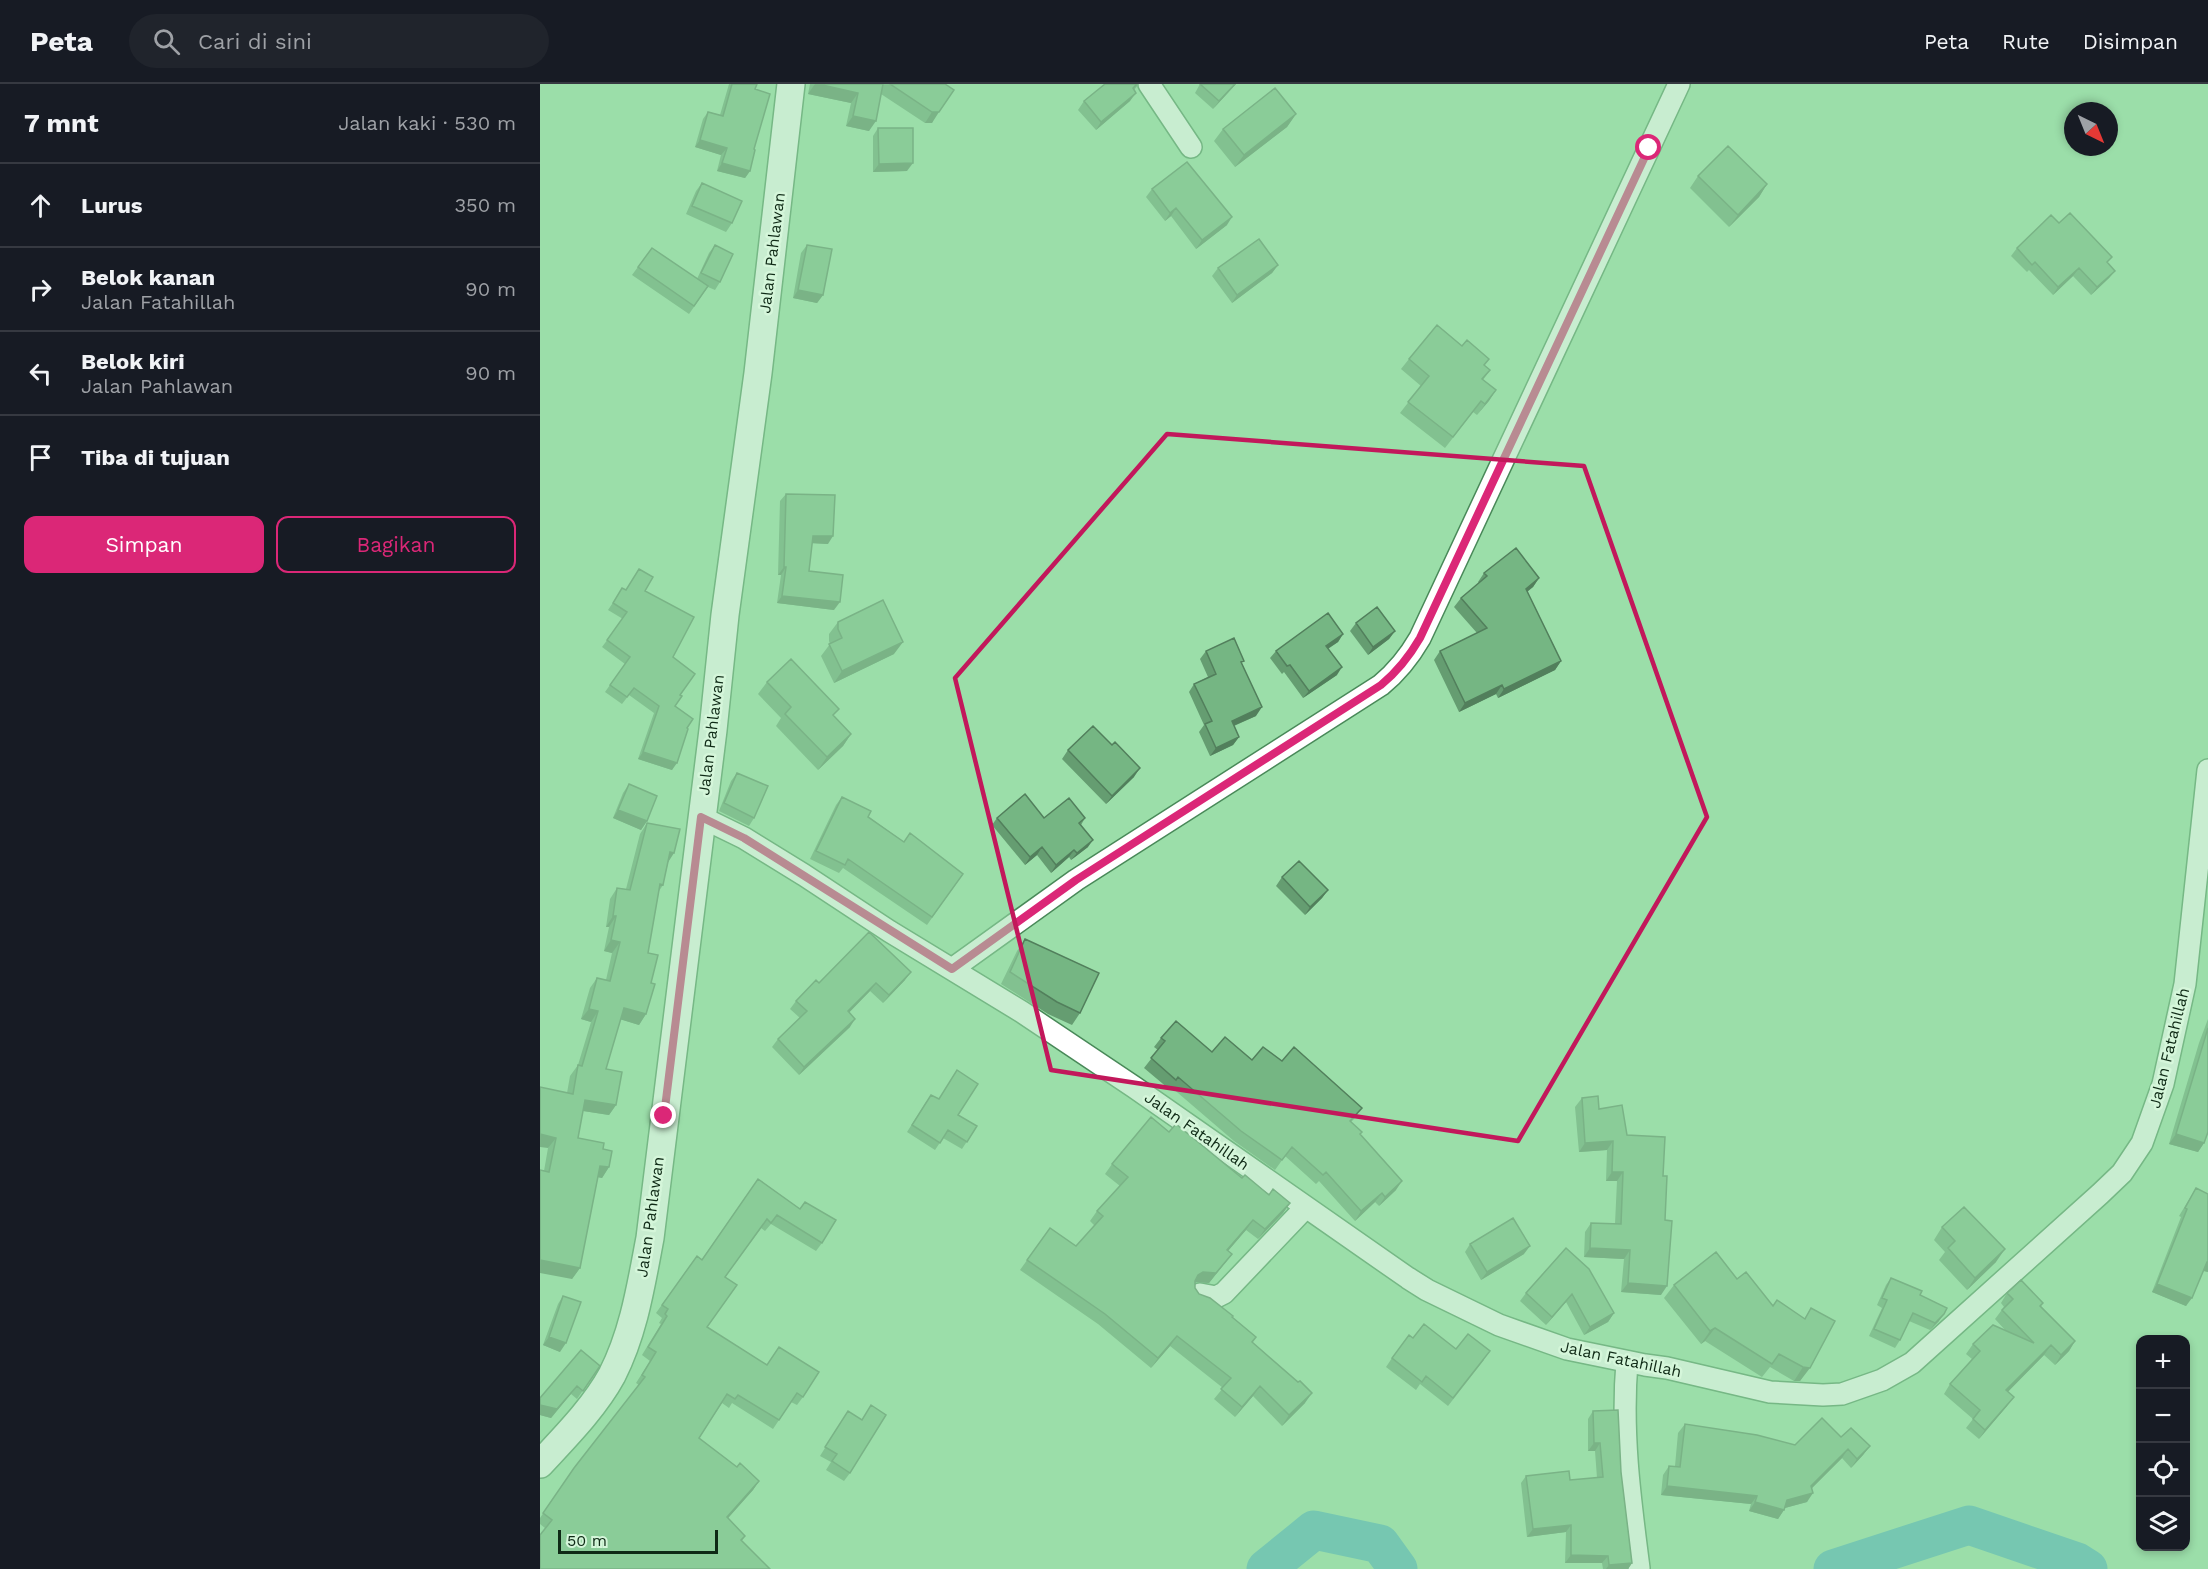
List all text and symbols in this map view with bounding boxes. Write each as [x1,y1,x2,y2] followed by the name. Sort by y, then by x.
[129,14,549,68] search box
[30,25,93,58] text: Peta
[150,25,183,58] icon: search
[198,29,312,54] text: Cari di sini
[1924,29,1969,54] text: Peta
[2002,29,2050,54] text: Rute
[2083,29,2178,54] text: Disimpan
[2064,102,2118,156] north arrow
[24,108,99,138] text: 7 mnt
[338,111,516,135] text: Jalan kaki · 530 m
[1635,134,1661,160] route start
[24,189,57,222] icon: ahead
[755,191,789,315] street label: Jalan Pahlawan
[81,193,143,218] text: Lurus
[454,193,516,217] text: 350 m
[81,265,215,290] text: Belok kanan
[24,273,57,306] icon: right
[465,277,516,301] text: 90 m
[81,290,235,314] text: Jalan Fatahillah
[81,349,185,374] text: Belok kiri
[24,357,57,390] icon: left
[465,361,516,385] text: 90 m
[81,374,233,398] text: Jalan Pahlawan
[24,441,57,474] icon: arrive
[81,445,230,470] text: Tiba di tujuan
[24,516,264,573] button: Simpan
[276,516,516,573] button: Bagikan
[694,673,728,797] street label: Jalan Pahlawan
[2145,986,2193,1110] street label: Jalan Fatahillah
[1141,1088,1253,1174] street label: Jalan Fatahillah
[650,1102,676,1128] route end
[632,1155,668,1279] street label: Jalan Pahlawan
[2136,1335,2190,1551] map controls
[2136,1335,2190,1389] button: +
[1559,1337,1683,1381] street label: Jalan Fatahillah
[2136,1389,2190,1443] button: −
[2136,1443,2190,1497] button: locate
[2136,1497,2190,1551] button: layers
[558,1527,718,1554] scale bar
[567,1531,607,1550] text: 50 m

